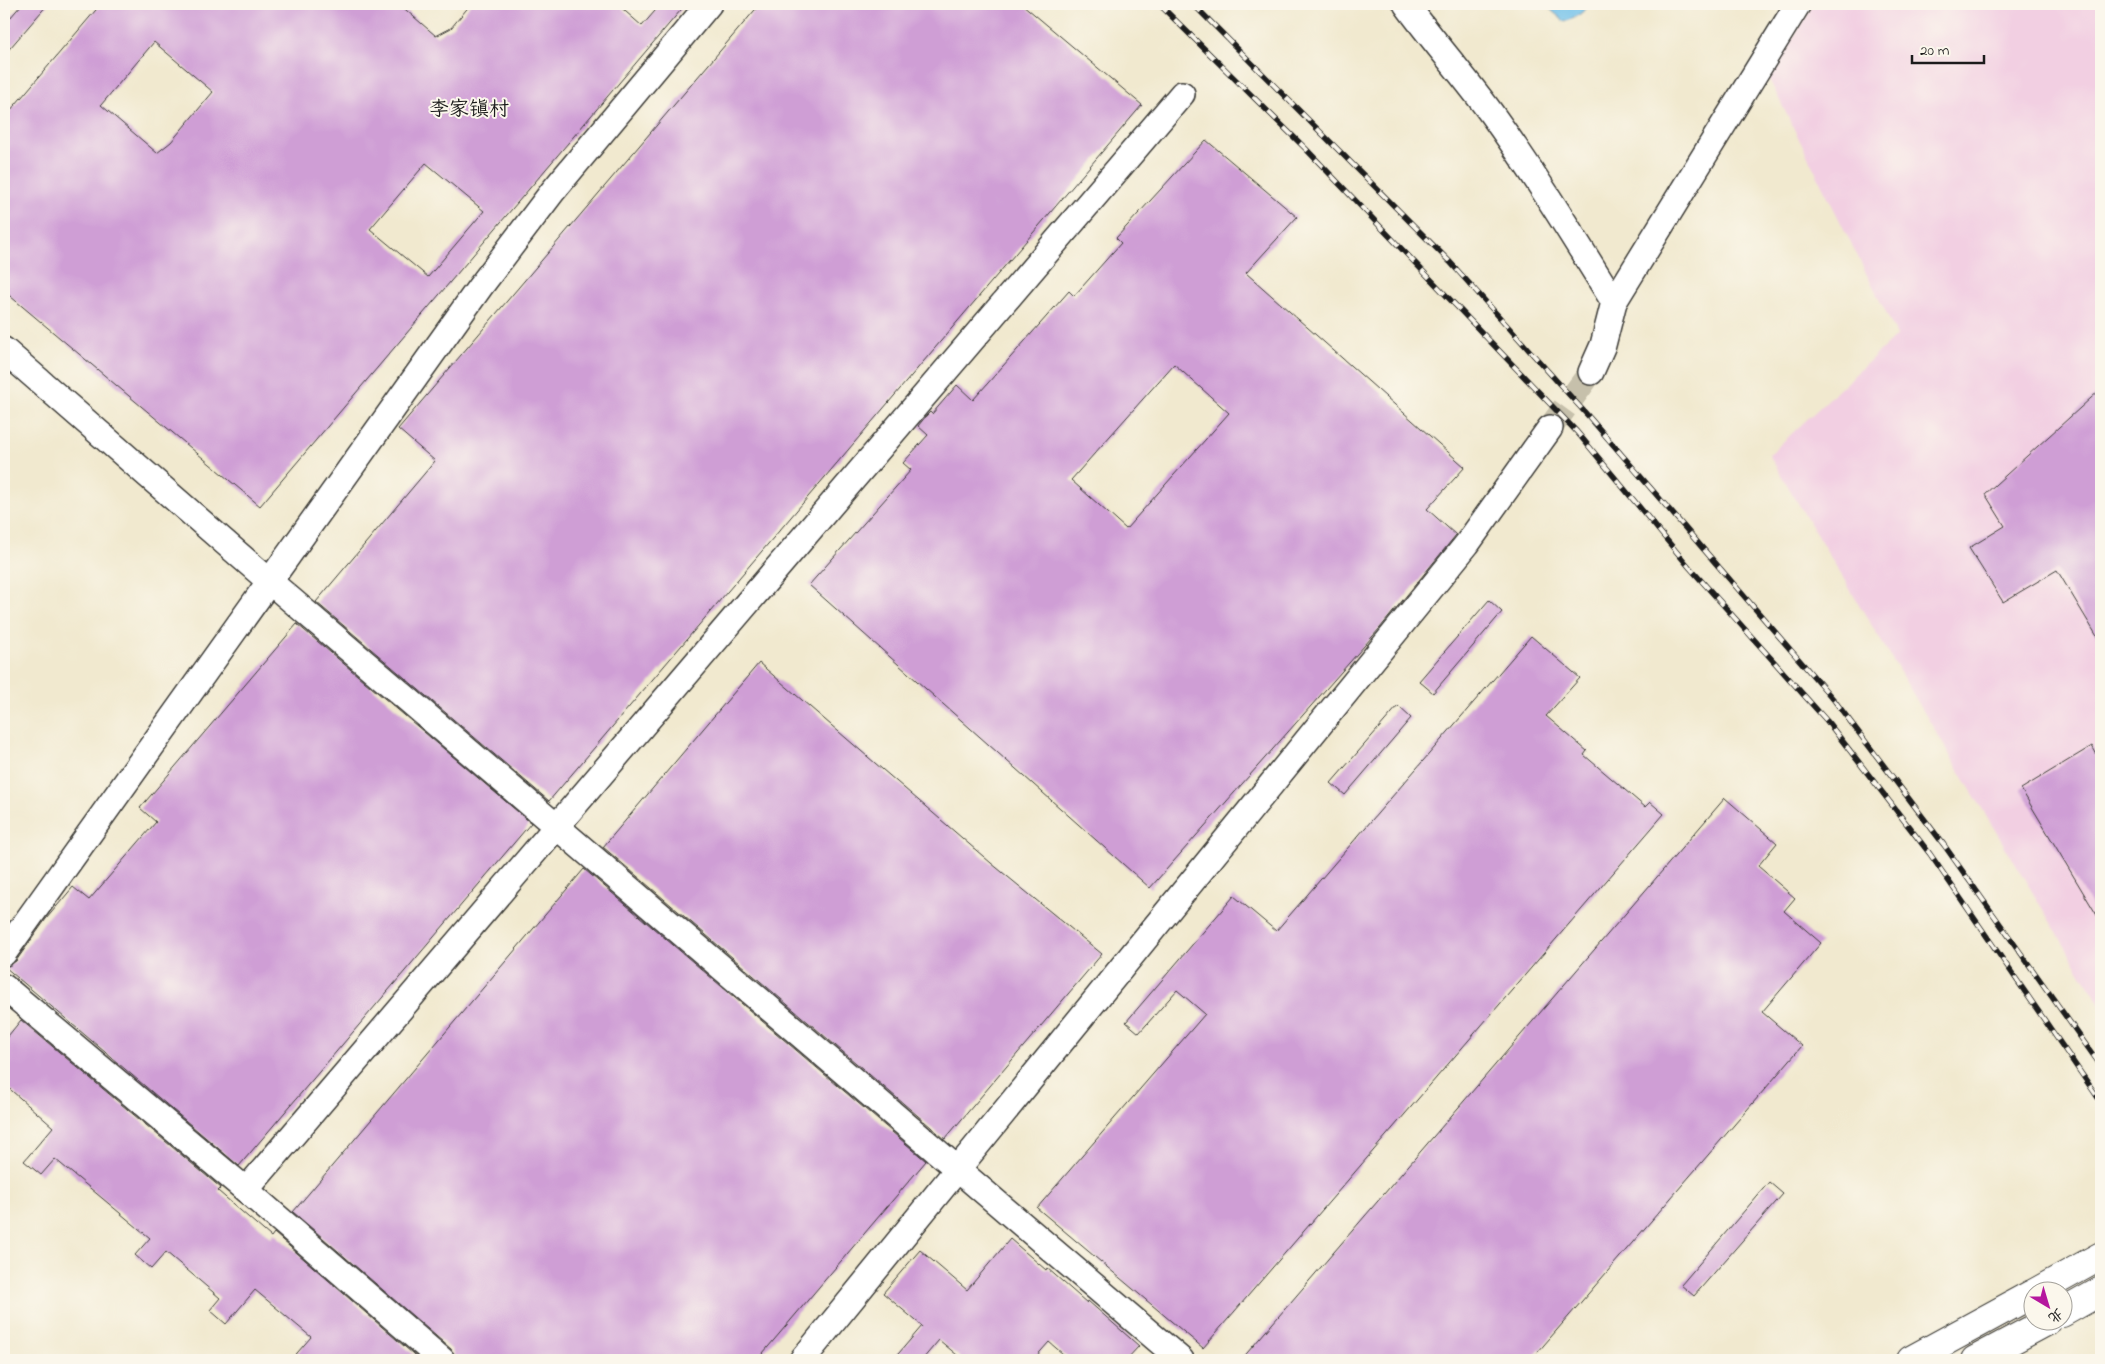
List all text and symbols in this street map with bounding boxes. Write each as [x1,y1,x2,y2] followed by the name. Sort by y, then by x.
[1912,32,1985,64] scale bar
[1920,40,1950,62] text: 20 m
[429,96,509,125] district label: 李家镇村
[2022,1282,2072,1332] north arrow
[2043,1302,2067,1328] text: 北

